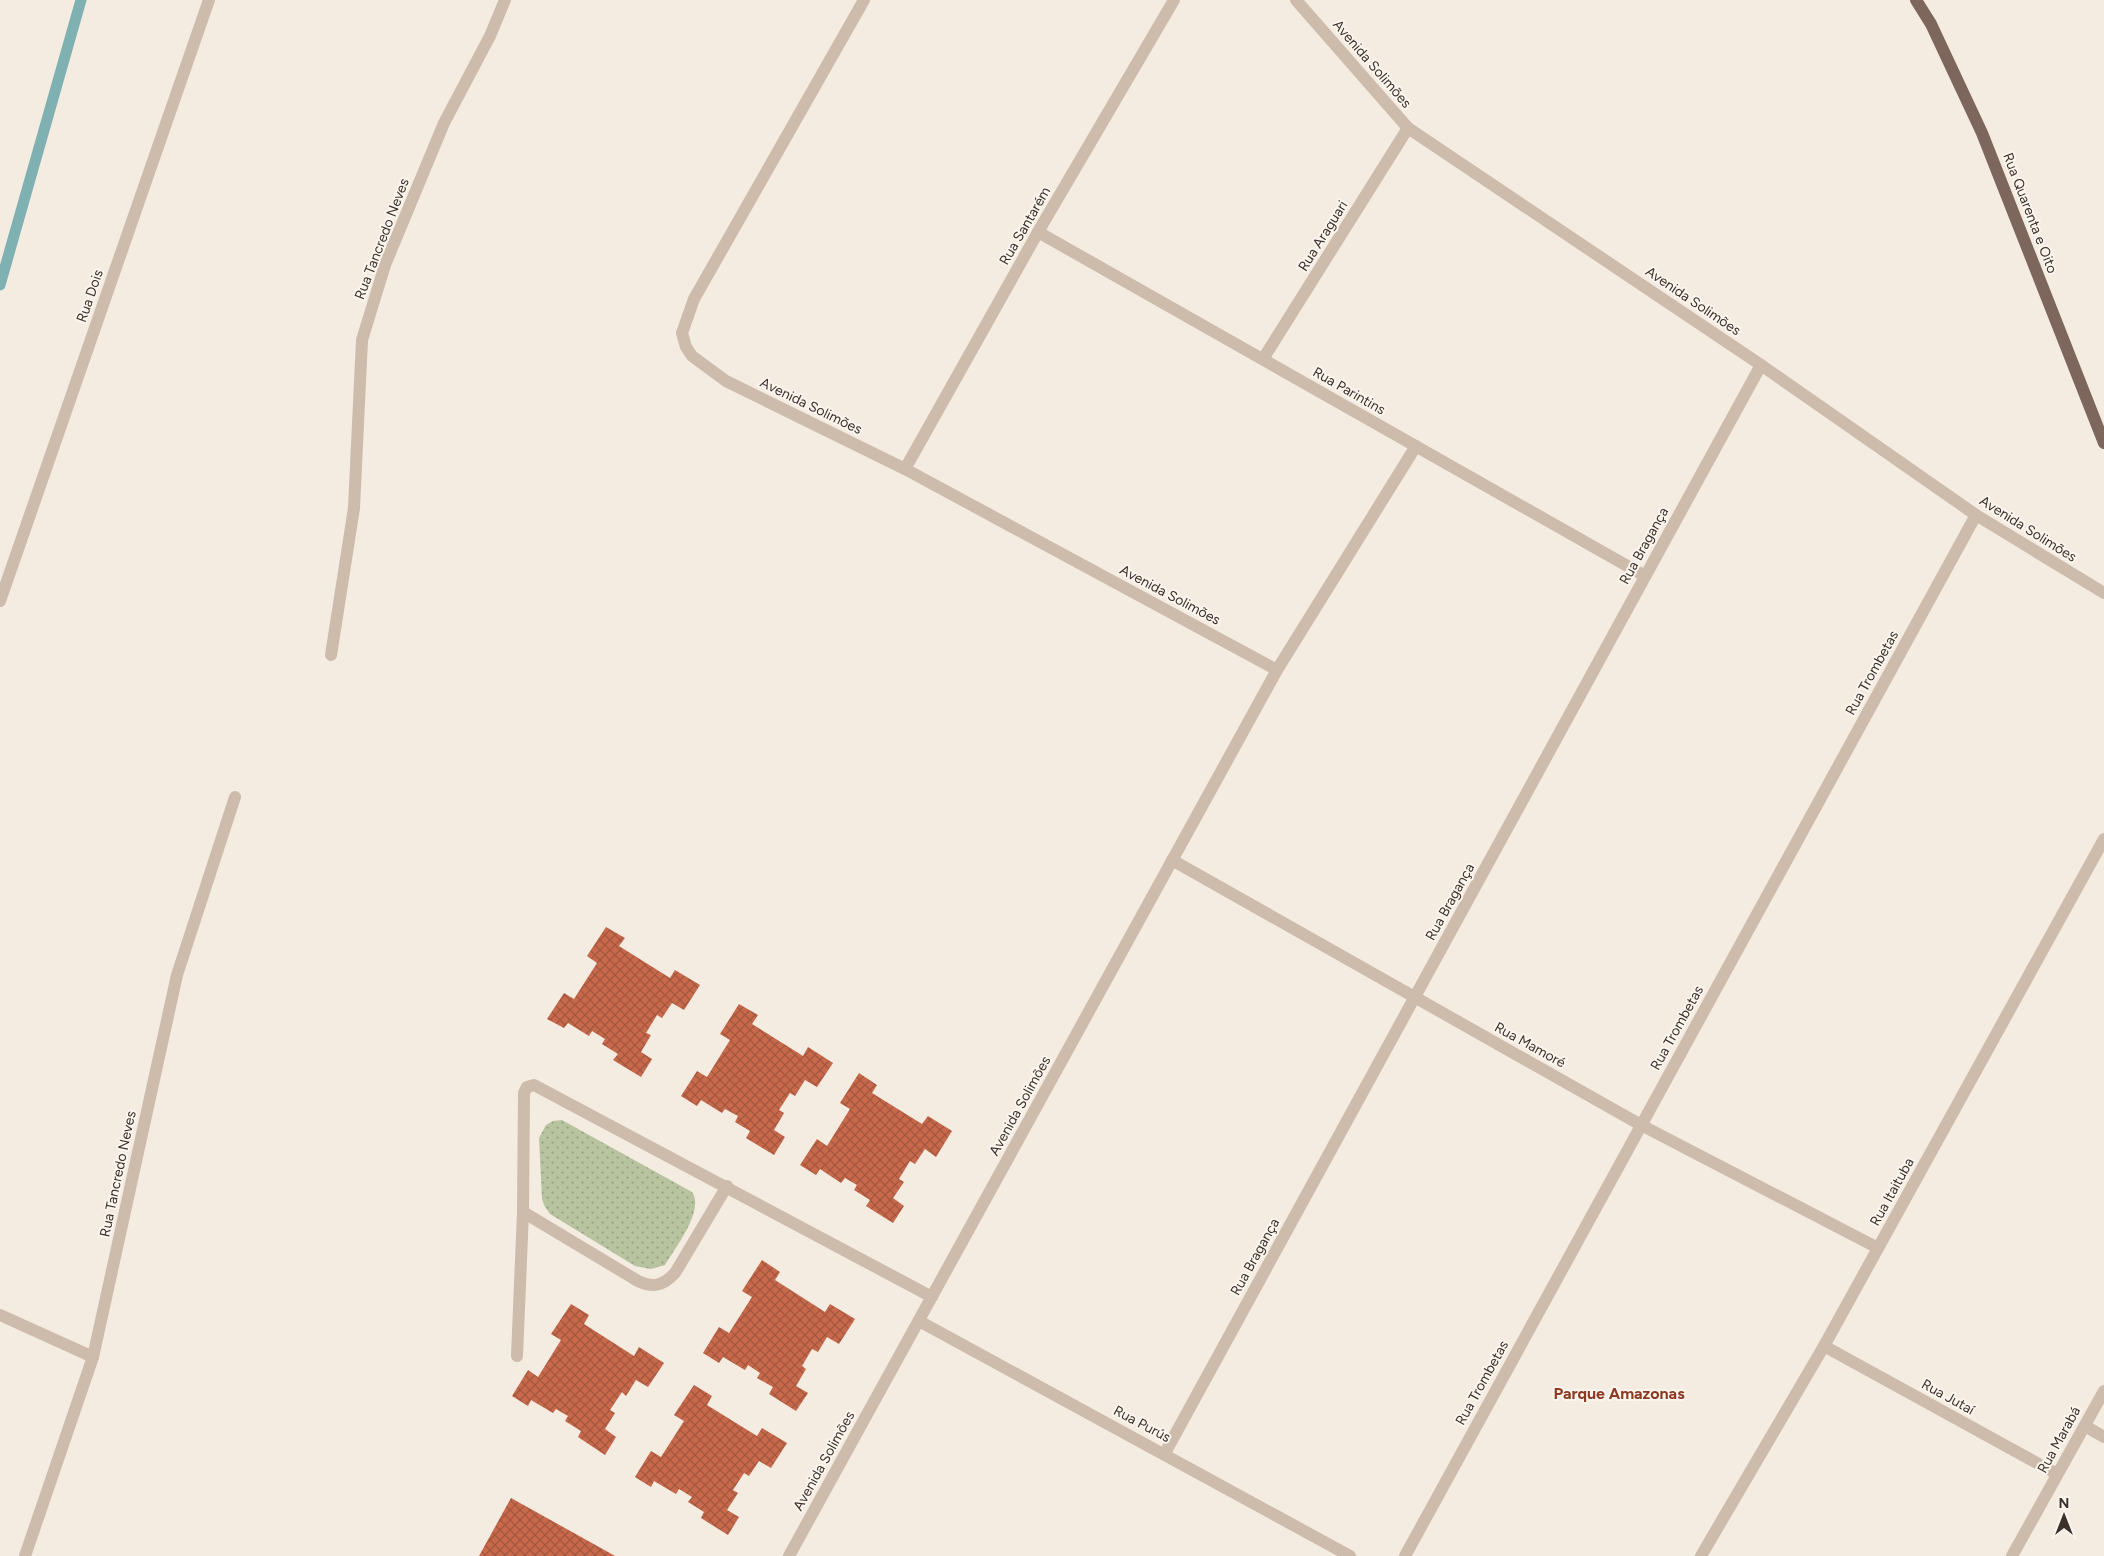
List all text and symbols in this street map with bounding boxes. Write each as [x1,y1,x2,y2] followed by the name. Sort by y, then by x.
[1329,16,1415,112] street label: Avenida Solimões
[1999,150,2061,276] street label: Rua Quarenta e Oito
[351,176,413,302] street label: Rua Tancredo Neves
[996,184,1054,268] street label: Rua Santarém
[1295,198,1351,274] street label: Rua Araguari
[1642,263,1744,339] street label: Avenida Solimões
[73,267,107,325] street label: Rua Dois
[1310,363,1388,419] street label: Rua Parintins
[757,374,865,438] street label: Avenida Solimões
[1976,492,2080,566] street label: Avenida Solimões
[1616,504,1672,588] street label: Rua Bragança
[1117,561,1223,629] street label: Avenida Solimões
[1842,628,1902,718] street label: Rua Trombetas
[1422,860,1478,944] street label: Rua Bragança
[1647,983,1707,1073] street label: Rua Trombetas
[1492,1019,1569,1072] street label: Rua Mamoré
[986,1053,1054,1159] street label: Avenida Solimões
[96,1109,140,1239] street label: Rua Tancredo Neves
[1866,1155,1918,1229] street label: Rua Itaituba
[1227,1215,1283,1299] street label: Rua Bragança
[1452,1338,1512,1428] street label: Rua Trombetas
[1919,1376,1978,1419] street label: Rua Jutaí
[1553,1384,1685,1403] district label: Parque Amazonas
[1111,1402,1173,1446] street label: Rua Purús
[2034,1404,2084,1476] street label: Rua Marabá
[790,1408,858,1514] street label: Avenida Solimões
[2039,1491,2089,1541] north arrow
[2059,1495,2069,1512] text: N

